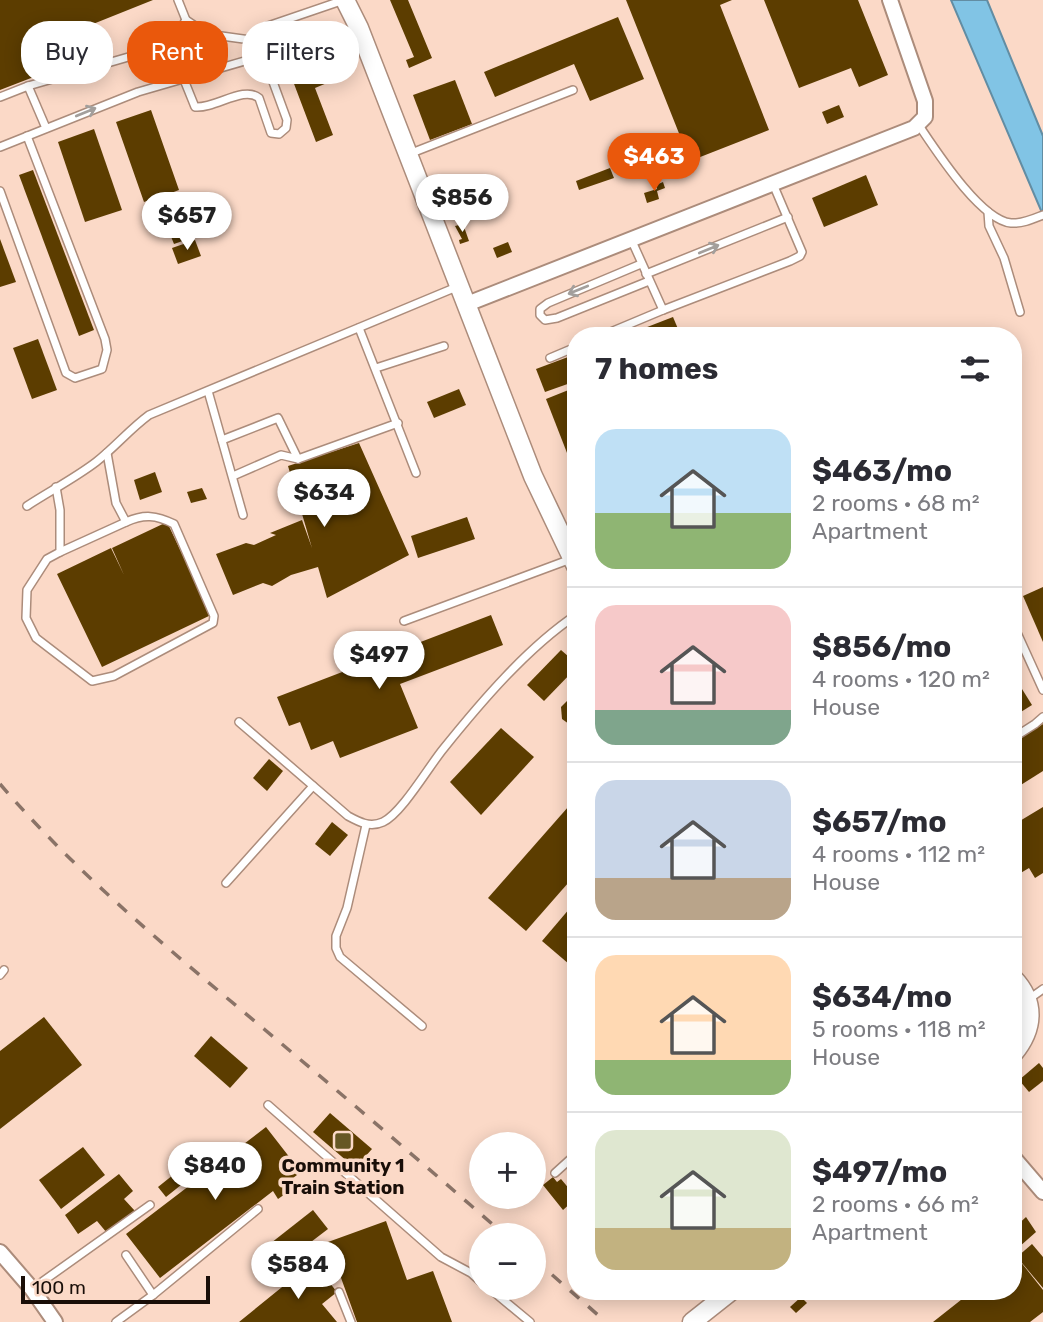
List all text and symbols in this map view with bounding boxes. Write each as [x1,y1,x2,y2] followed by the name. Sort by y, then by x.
[21,21,113,84] chip: Buy
[127,21,228,84] chip: Rent
[242,21,359,84] chip: Filters
[75,105,96,118] one-way arrow
[613,134,695,193] pin: $463
[623,142,685,170] text: $463
[421,174,503,234] pin: $856
[432,183,492,211] text: $856
[146,192,228,252] pin: $657
[158,201,216,229] text: $657
[698,241,719,254] one-way arrow
[568,285,589,298] one-way arrow
[956,350,994,388] icon: filters
[595,351,718,387] text: 7 homes
[812,453,952,489] text: $463/mo
[651,457,735,541] icon: home
[283,470,365,529] pin: $634
[293,478,355,506] text: $634
[812,489,980,517] text: 2 rooms · 68 m²
[812,517,928,545] text: Apartment
[812,629,951,665] text: $856/mo
[338,632,420,691] pin: $497
[651,633,735,717] icon: home
[350,640,408,668] text: $497
[812,665,990,693] text: 4 rooms · 120 m²
[812,693,880,721] text: House
[812,804,947,840] text: $657/mo
[651,808,735,892] icon: home
[812,840,985,868] text: 4 rooms · 112 m²
[812,868,880,896] text: House
[812,979,952,1015] text: $634/mo
[651,983,735,1067] icon: home
[812,1015,986,1043] text: 5 rooms · 118 m²
[812,1043,880,1071] text: House
[333,1131,353,1151] marker: Community 1 Train Station
[469,1132,546,1300] map controls
[469,1132,546,1209] button: +
[174,1142,256,1202] pin: $840
[184,1151,246,1179] text: $840
[281,1154,405,1199] place label: Community 1 Train Station
[812,1154,947,1190] text: $497/mo
[651,1158,735,1242] icon: home
[812,1190,979,1218] text: 2 rooms · 66 m²
[812,1218,928,1246] text: Apartment
[469,1223,546,1300] button: −
[257,1242,339,1301] pin: $584
[267,1250,329,1278] text: $584
[21,1273,210,1305] scale bar
[32,1276,86,1299] text: 100 m

